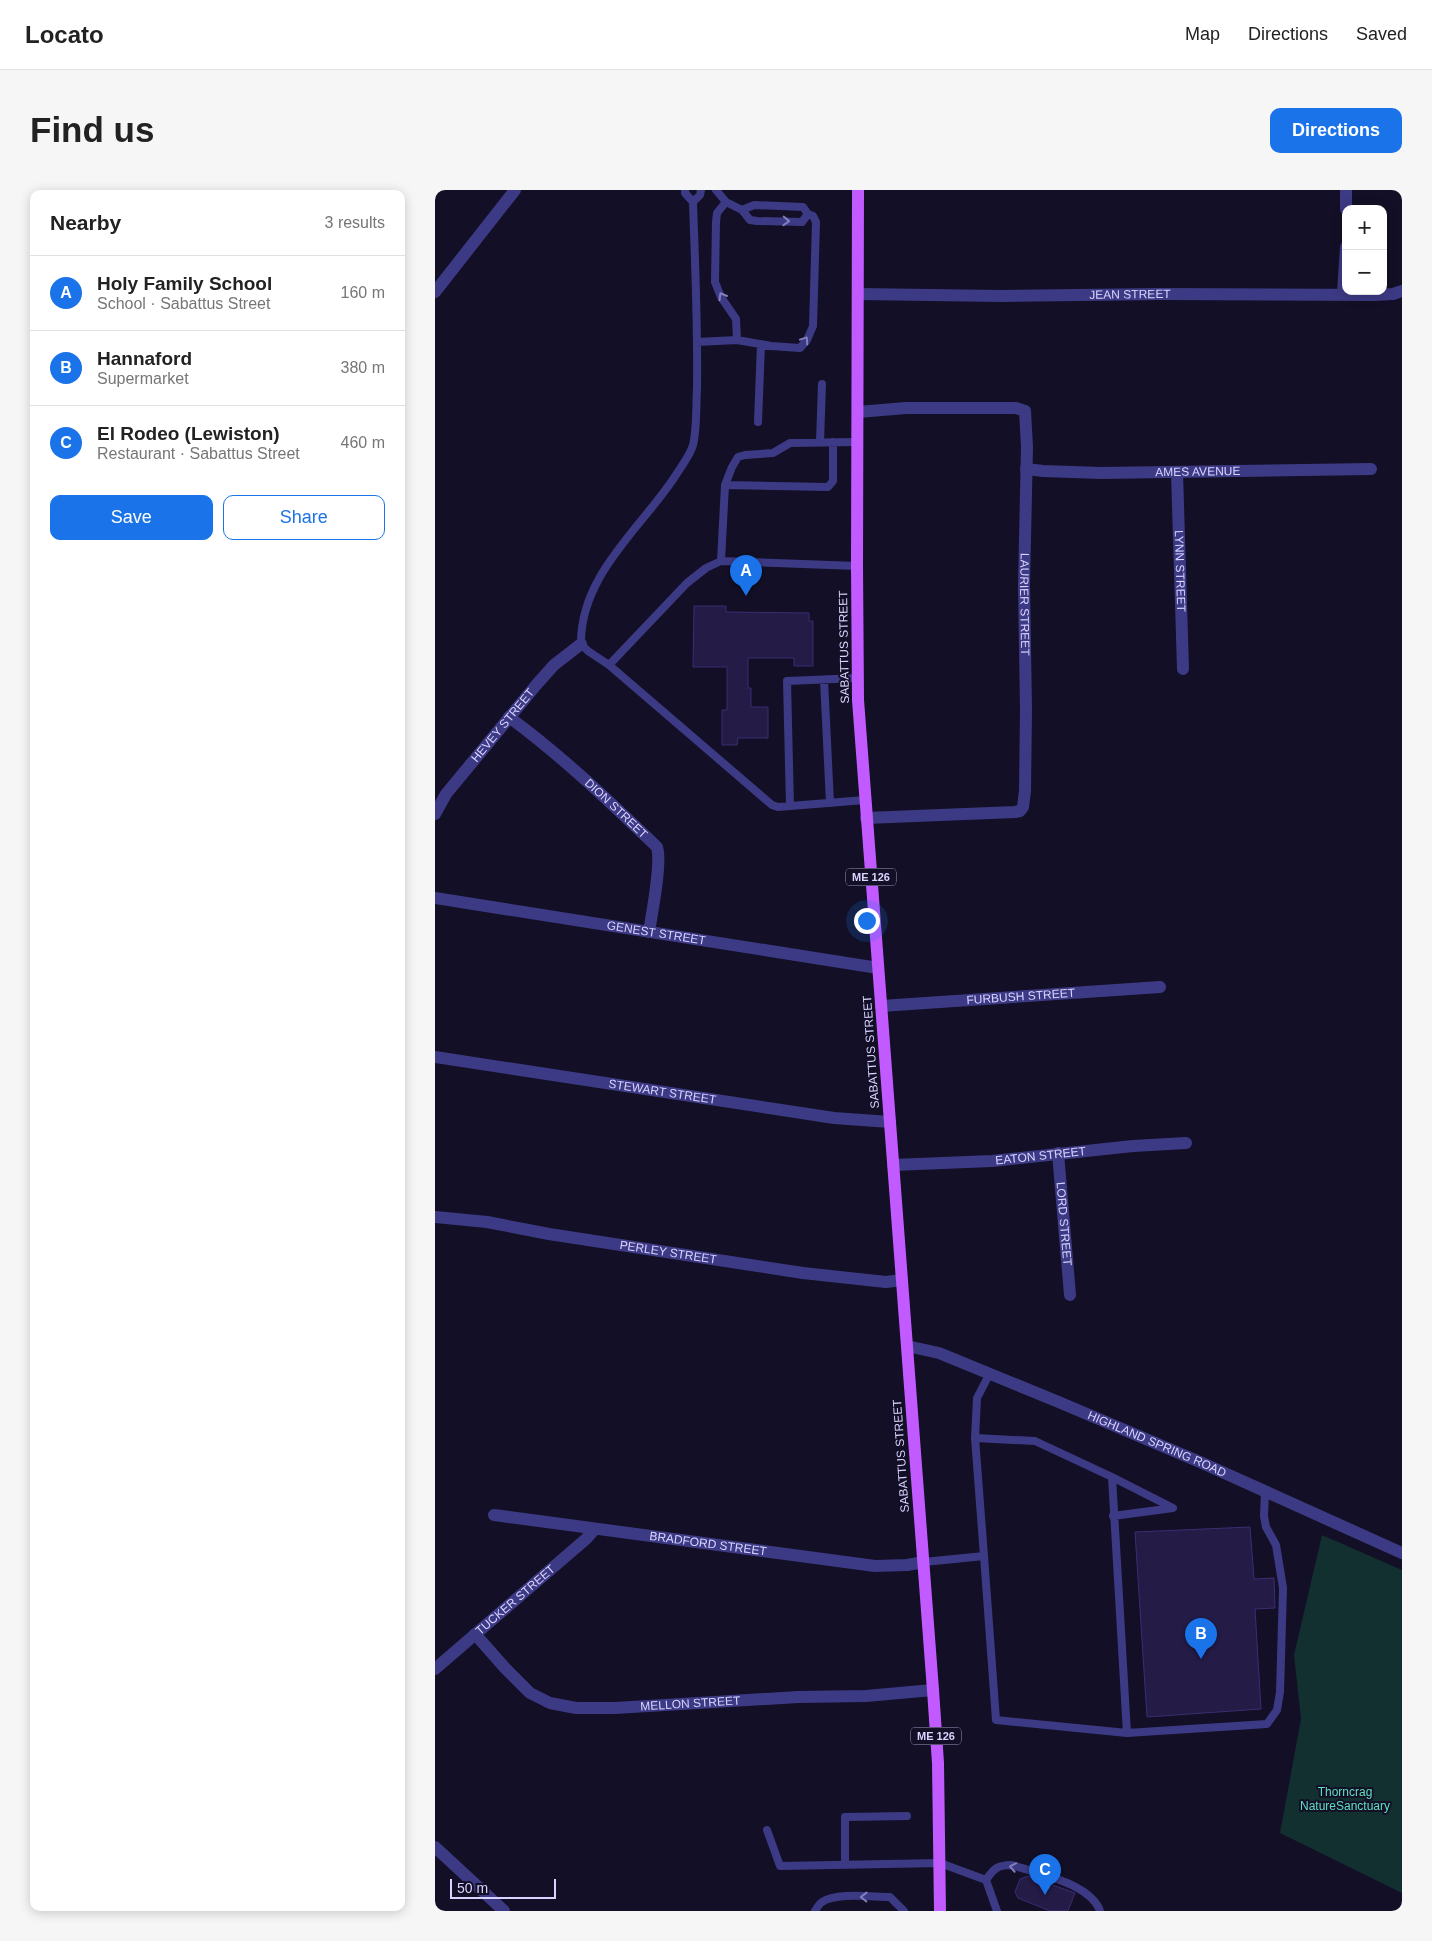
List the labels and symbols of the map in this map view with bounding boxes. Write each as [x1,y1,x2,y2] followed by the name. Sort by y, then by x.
[783,216,791,226] one-way arrow
[1089,287,1171,302] street label: JEAN STREET
[718,292,728,301] one-way arrow
[799,336,808,346] one-way arrow
[1155,464,1241,479] street label: AMES AVENUE
[1172,530,1188,613] street label: LYNN STREET
[1017,553,1032,656] street label: LAURIER STREET
[730,555,762,596] pin: A
[836,590,852,704] street label: SABATTUS STREET
[468,685,538,765] street label: HEVEY STREET
[582,776,651,842] street label: DION STREET
[846,869,896,886] road number: ME 126
[854,908,880,934] your location
[606,918,707,948] street label: GENEST STREET
[966,986,1076,1007] street label: FURBUSH STREET
[860,994,882,1109] street label: SABATTUS STREET
[608,1077,718,1107] street label: STEWART STREET
[995,1144,1087,1168] street label: EATON STREET
[1053,1181,1075,1267] street label: LORD STREET
[619,1238,718,1267] street label: PERLEY STREET
[890,1398,912,1513] street label: SABATTUS STREET
[1086,1408,1229,1480] street label: HIGHLAND SPRING ROAD
[649,1529,768,1559] street label: BRADFORD STREET
[473,1561,558,1638] street label: TUCKER STREET
[1185,1618,1217,1659] pin: B
[640,1693,741,1713] street label: MELLON STREET
[911,1728,961,1744] road number: ME 126
[1300,1785,1390,1813] park label: Thorncrag NatureSanctuary
[1029,1854,1061,1895] pin: C
[1009,1862,1018,1872] one-way arrow
[450,1876,556,1899] scale bar
[860,1892,868,1902] one-way arrow

